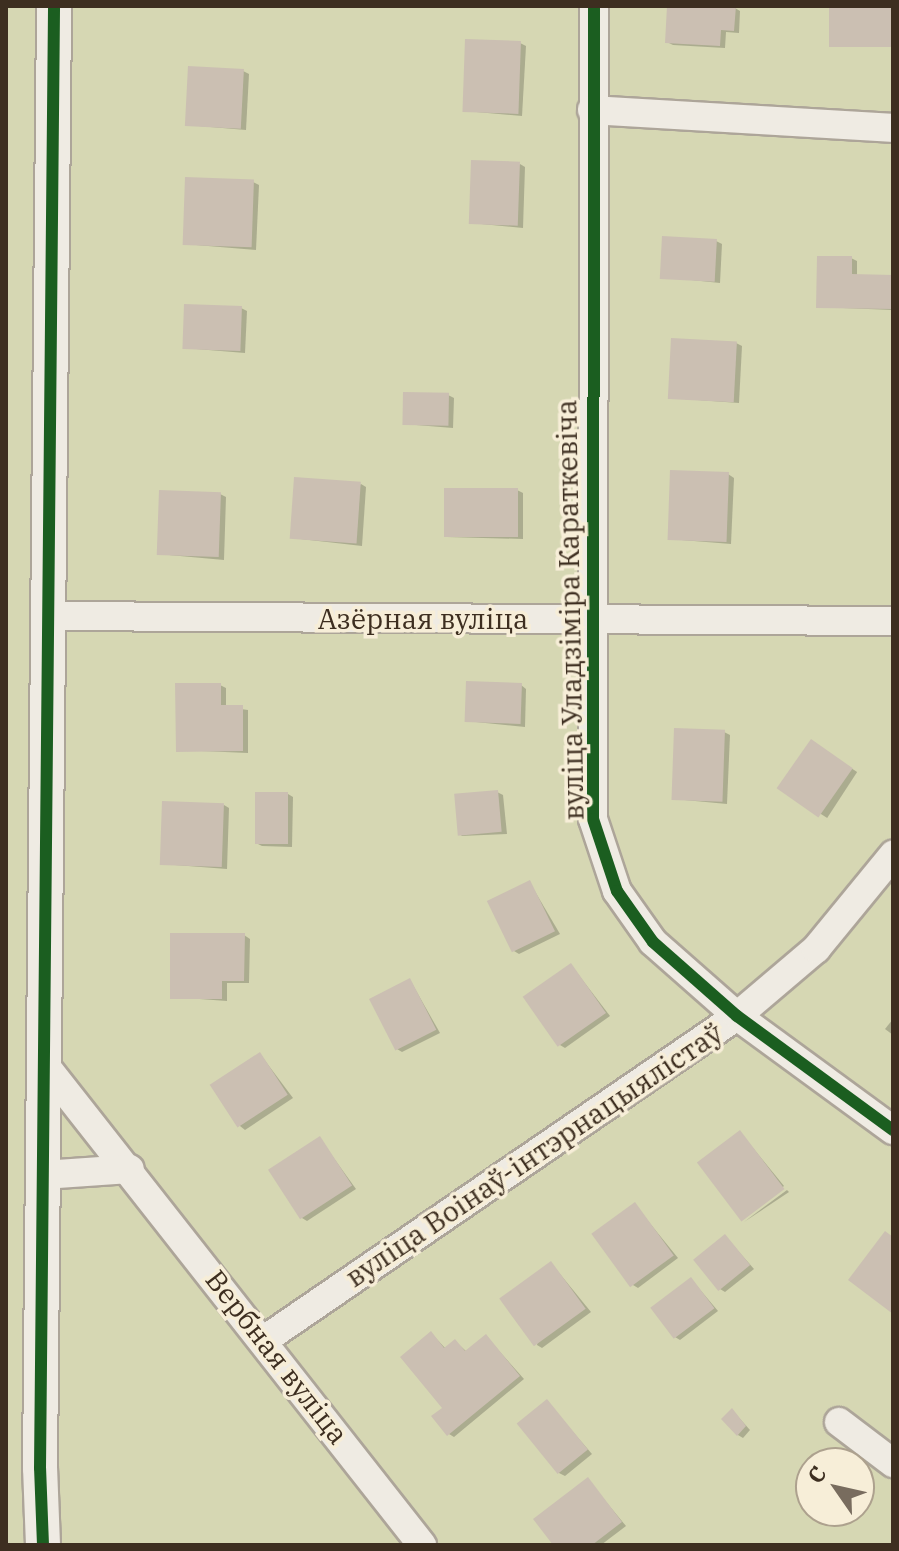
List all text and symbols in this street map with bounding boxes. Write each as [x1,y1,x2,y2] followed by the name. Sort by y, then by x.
[550,399,590,821] street label: вуліца Уладзіміра Караткевіча
[318,602,528,636] street label: Азёрная вуліца
[339,1016,729,1294] street label: вуліца Воінаў-інтэрнацыялістаў
[199,1263,355,1451] street label: Вербная вуліца
[795,1447,875,1527] north arrow
[800,1460,832,1489] text: С

